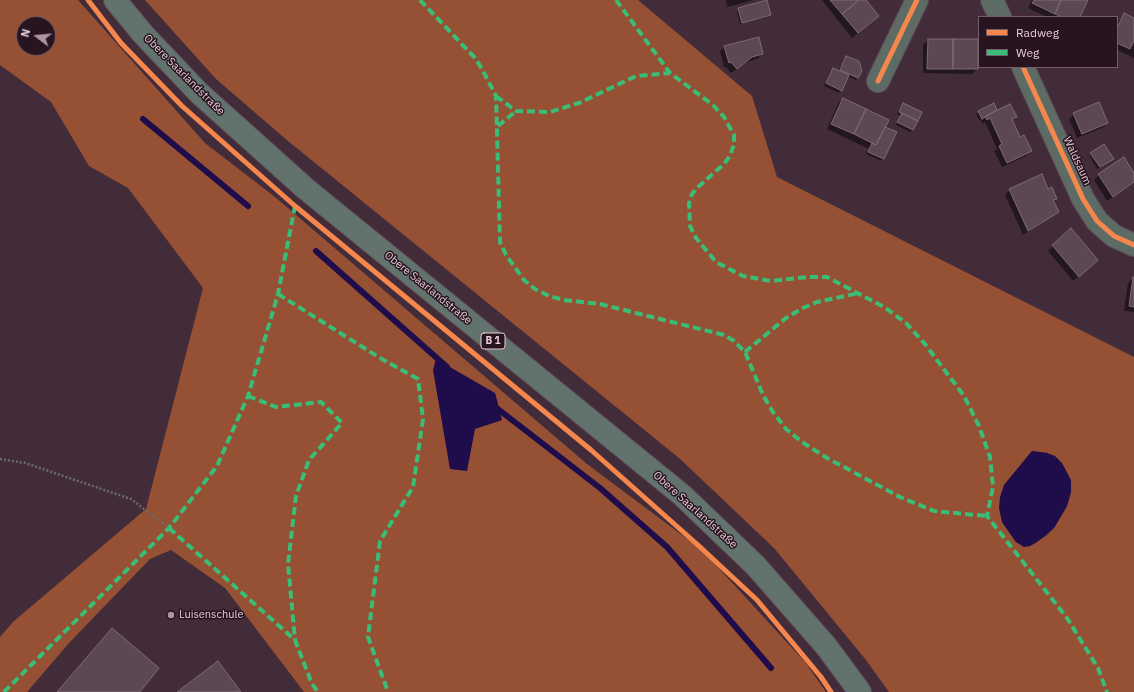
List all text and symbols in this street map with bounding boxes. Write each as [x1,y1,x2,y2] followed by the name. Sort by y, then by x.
[16,16,56,56] north arrow
[978,16,1118,68] legend
[1016,25,1059,40] text: Radweg
[18,27,33,39] text: N
[141,32,227,118] street label: Obere Saarlandstraße
[1016,45,1039,60] text: Weg
[1060,135,1094,187] street label: Waldsaum
[382,249,474,327] street label: Obere Saarlandstraße
[481,333,505,349] road number: B 1
[650,469,740,551] street label: Obere Saarlandstraße
[179,608,243,622] place label: Luisenschule
[166,610,176,620] marker: Luisenschule

